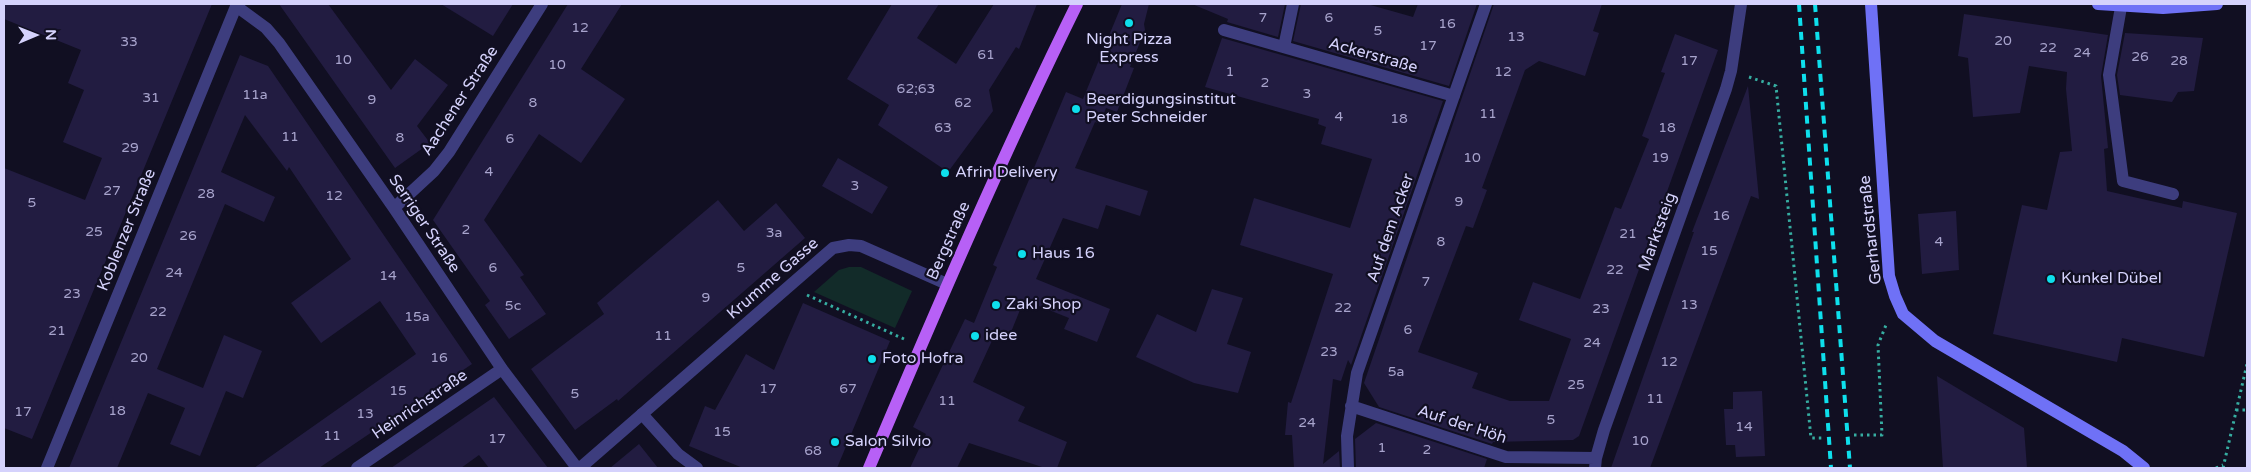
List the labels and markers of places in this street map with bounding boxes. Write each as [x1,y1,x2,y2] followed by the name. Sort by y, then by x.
[1123,17,1135,29] marker: Night Pizza Express
[1086,30,1172,68] place label: Night Pizza Express
[1086,90,1236,128] place label: Beerdigungsinstitut Peter Schneider
[1070,103,1082,115] marker: Beerdigungsinstitut Peter Schneider
[955,163,1058,183] place label: Afrin Delivery
[939,167,951,179] marker: Afrin Delivery
[1032,244,1095,264] place label: Haus 16
[1016,248,1028,260] marker: Haus 16
[2061,269,2162,289] place label: Kunkel Dübel
[2045,273,2057,285] marker: Kunkel Dübel
[1006,295,1081,315] place label: Zaki Shop
[990,299,1002,311] marker: Zaki Shop
[985,326,1017,346] place label: idee
[969,330,981,342] marker: idee
[882,349,963,369] place label: Foto Hofra
[866,353,878,365] marker: Foto Hofra
[845,432,931,452] place label: Salon Silvio
[829,436,841,448] marker: Salon Silvio

